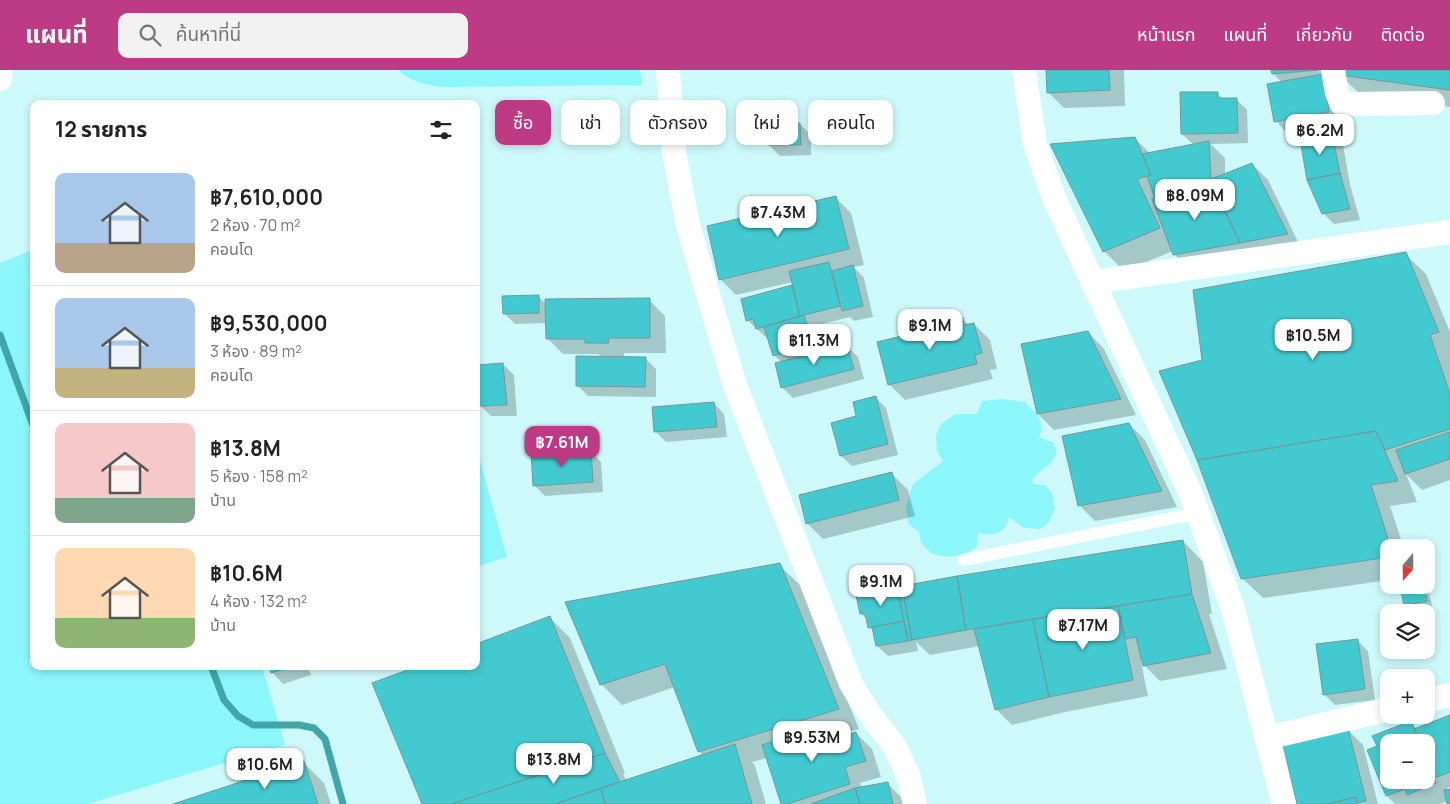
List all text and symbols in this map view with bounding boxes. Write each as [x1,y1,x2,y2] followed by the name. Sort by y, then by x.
[118,13,468,58] search box
[25,17,88,50] text: แผนที่
[136,21,164,49] icon: search
[176,21,241,47] text: ค้นหาที่นี่
[1137,22,1195,46] text: หน้าแรก
[1223,22,1267,46] text: แผนที่
[1295,22,1353,46] text: เกี่ยวกับ
[1381,22,1425,46] text: ติดต่อ
[495,100,551,145] chip: ซื้อ
[561,100,620,145] chip: เช่า
[630,100,726,145] chip: ตัวกรอง
[736,100,798,145] chip: ใหม่
[808,100,893,145] chip: คอนโด
[1285,114,1355,156] pin: ฿6.2M
[55,115,147,143] text: 12 รายการ
[427,116,455,144] icon: filters
[1296,119,1344,141] text: ฿6.2M
[1154,178,1236,221] pin: ฿8.09M
[210,183,323,211] text: ฿7,610,000
[1166,184,1224,206] text: ฿8.09M
[95,193,155,253] icon: home
[737,196,819,238] pin: ฿7.43M
[750,201,806,223] text: ฿7.43M
[210,214,300,236] text: 2 ห้อง · 70 m²
[210,238,253,260] text: คอนโด
[895,308,965,351] pin: ฿9.1M
[210,309,328,337] text: ฿9,530,000
[909,314,951,336] text: ฿9.1M
[95,318,155,378] icon: home
[1272,318,1354,361] pin: ฿10.5M
[773,324,855,366] pin: ฿11.3M
[1286,324,1340,346] text: ฿10.5M
[789,329,839,351] text: ฿11.3M
[210,340,302,362] text: 3 ห้อง · 89 m²
[210,364,253,386] text: คอนโด
[521,426,603,468] pin: ฿7.61M
[536,431,588,453] text: ฿7.61M
[210,434,281,462] text: ฿13.8M
[95,443,155,503] icon: home
[210,465,308,487] text: 5 ห้อง · 158 m²
[210,489,236,511] text: บ้าน
[1380,539,1435,594] north arrow
[1380,539,1435,789] map controls
[210,559,283,587] text: ฿10.6M
[846,564,916,607] pin: ฿9.1M
[95,568,155,628] icon: home
[860,570,902,592] text: ฿9.1M
[210,590,307,612] text: 4 ห้อง · 132 m²
[1380,604,1435,659] button: layers
[1042,608,1124,651] pin: ฿7.17M
[210,614,236,636] text: บ้าน
[1058,614,1108,636] text: ฿7.17M
[1380,669,1435,724] button: +
[771,720,853,763] pin: ฿9.53M
[784,726,840,748] text: ฿9.53M
[1380,734,1435,789] button: −
[513,742,595,785] pin: ฿13.8M
[224,748,306,790] pin: ฿10.6M
[527,748,581,770] text: ฿13.8M
[237,753,293,775] text: ฿10.6M

